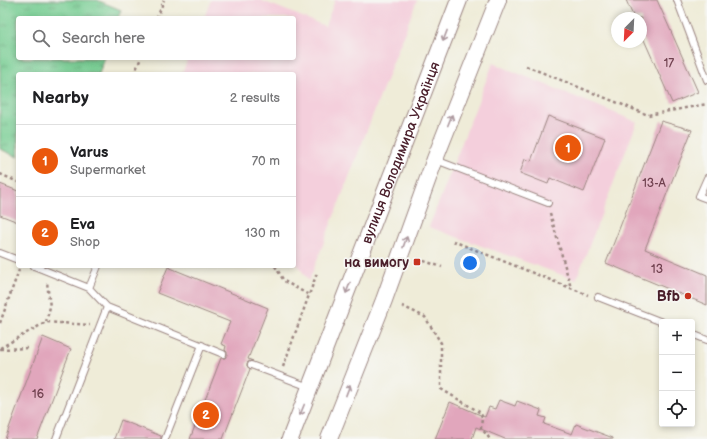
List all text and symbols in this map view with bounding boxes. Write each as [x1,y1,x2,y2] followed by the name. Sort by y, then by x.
[611,12,647,48] north arrow
[16,16,296,60] search box
[30,27,52,49] icon: search
[62,29,145,48] text: Search here
[441,30,449,42] one-way arrow
[664,56,674,71] house number: 17
[358,59,444,246] street label: вулиця Володимира Українця
[32,88,89,108] text: Nearby
[230,90,280,106] text: 2 results
[447,115,455,127] one-way arrow
[555,133,581,163] pin: 1
[70,143,108,162] text: Varus
[42,153,48,169] text: 1
[252,153,280,169] text: 70 m
[70,162,146,178] text: Supermarket
[642,176,667,191] house number: 13-А
[70,215,95,234] text: Eva
[41,225,49,241] text: 2
[245,225,280,241] text: 130 m
[70,234,100,250] text: Shop
[401,236,409,248] one-way arrow
[460,253,480,273] your location
[344,254,409,271] place label: на вимогу
[412,257,422,267] marker: на вимогу
[651,262,663,277] house number: 13
[343,282,351,294] one-way arrow
[657,288,680,305] place label: Bfb
[683,291,693,301] marker: Bfb
[659,319,695,427] map controls
[659,319,695,355] button: +
[659,355,695,391] button: −
[345,384,353,396] one-way arrow
[32,387,44,402] house number: 16
[659,391,695,427] button: locate
[193,400,219,430] pin: 2
[297,403,305,415] one-way arrow

